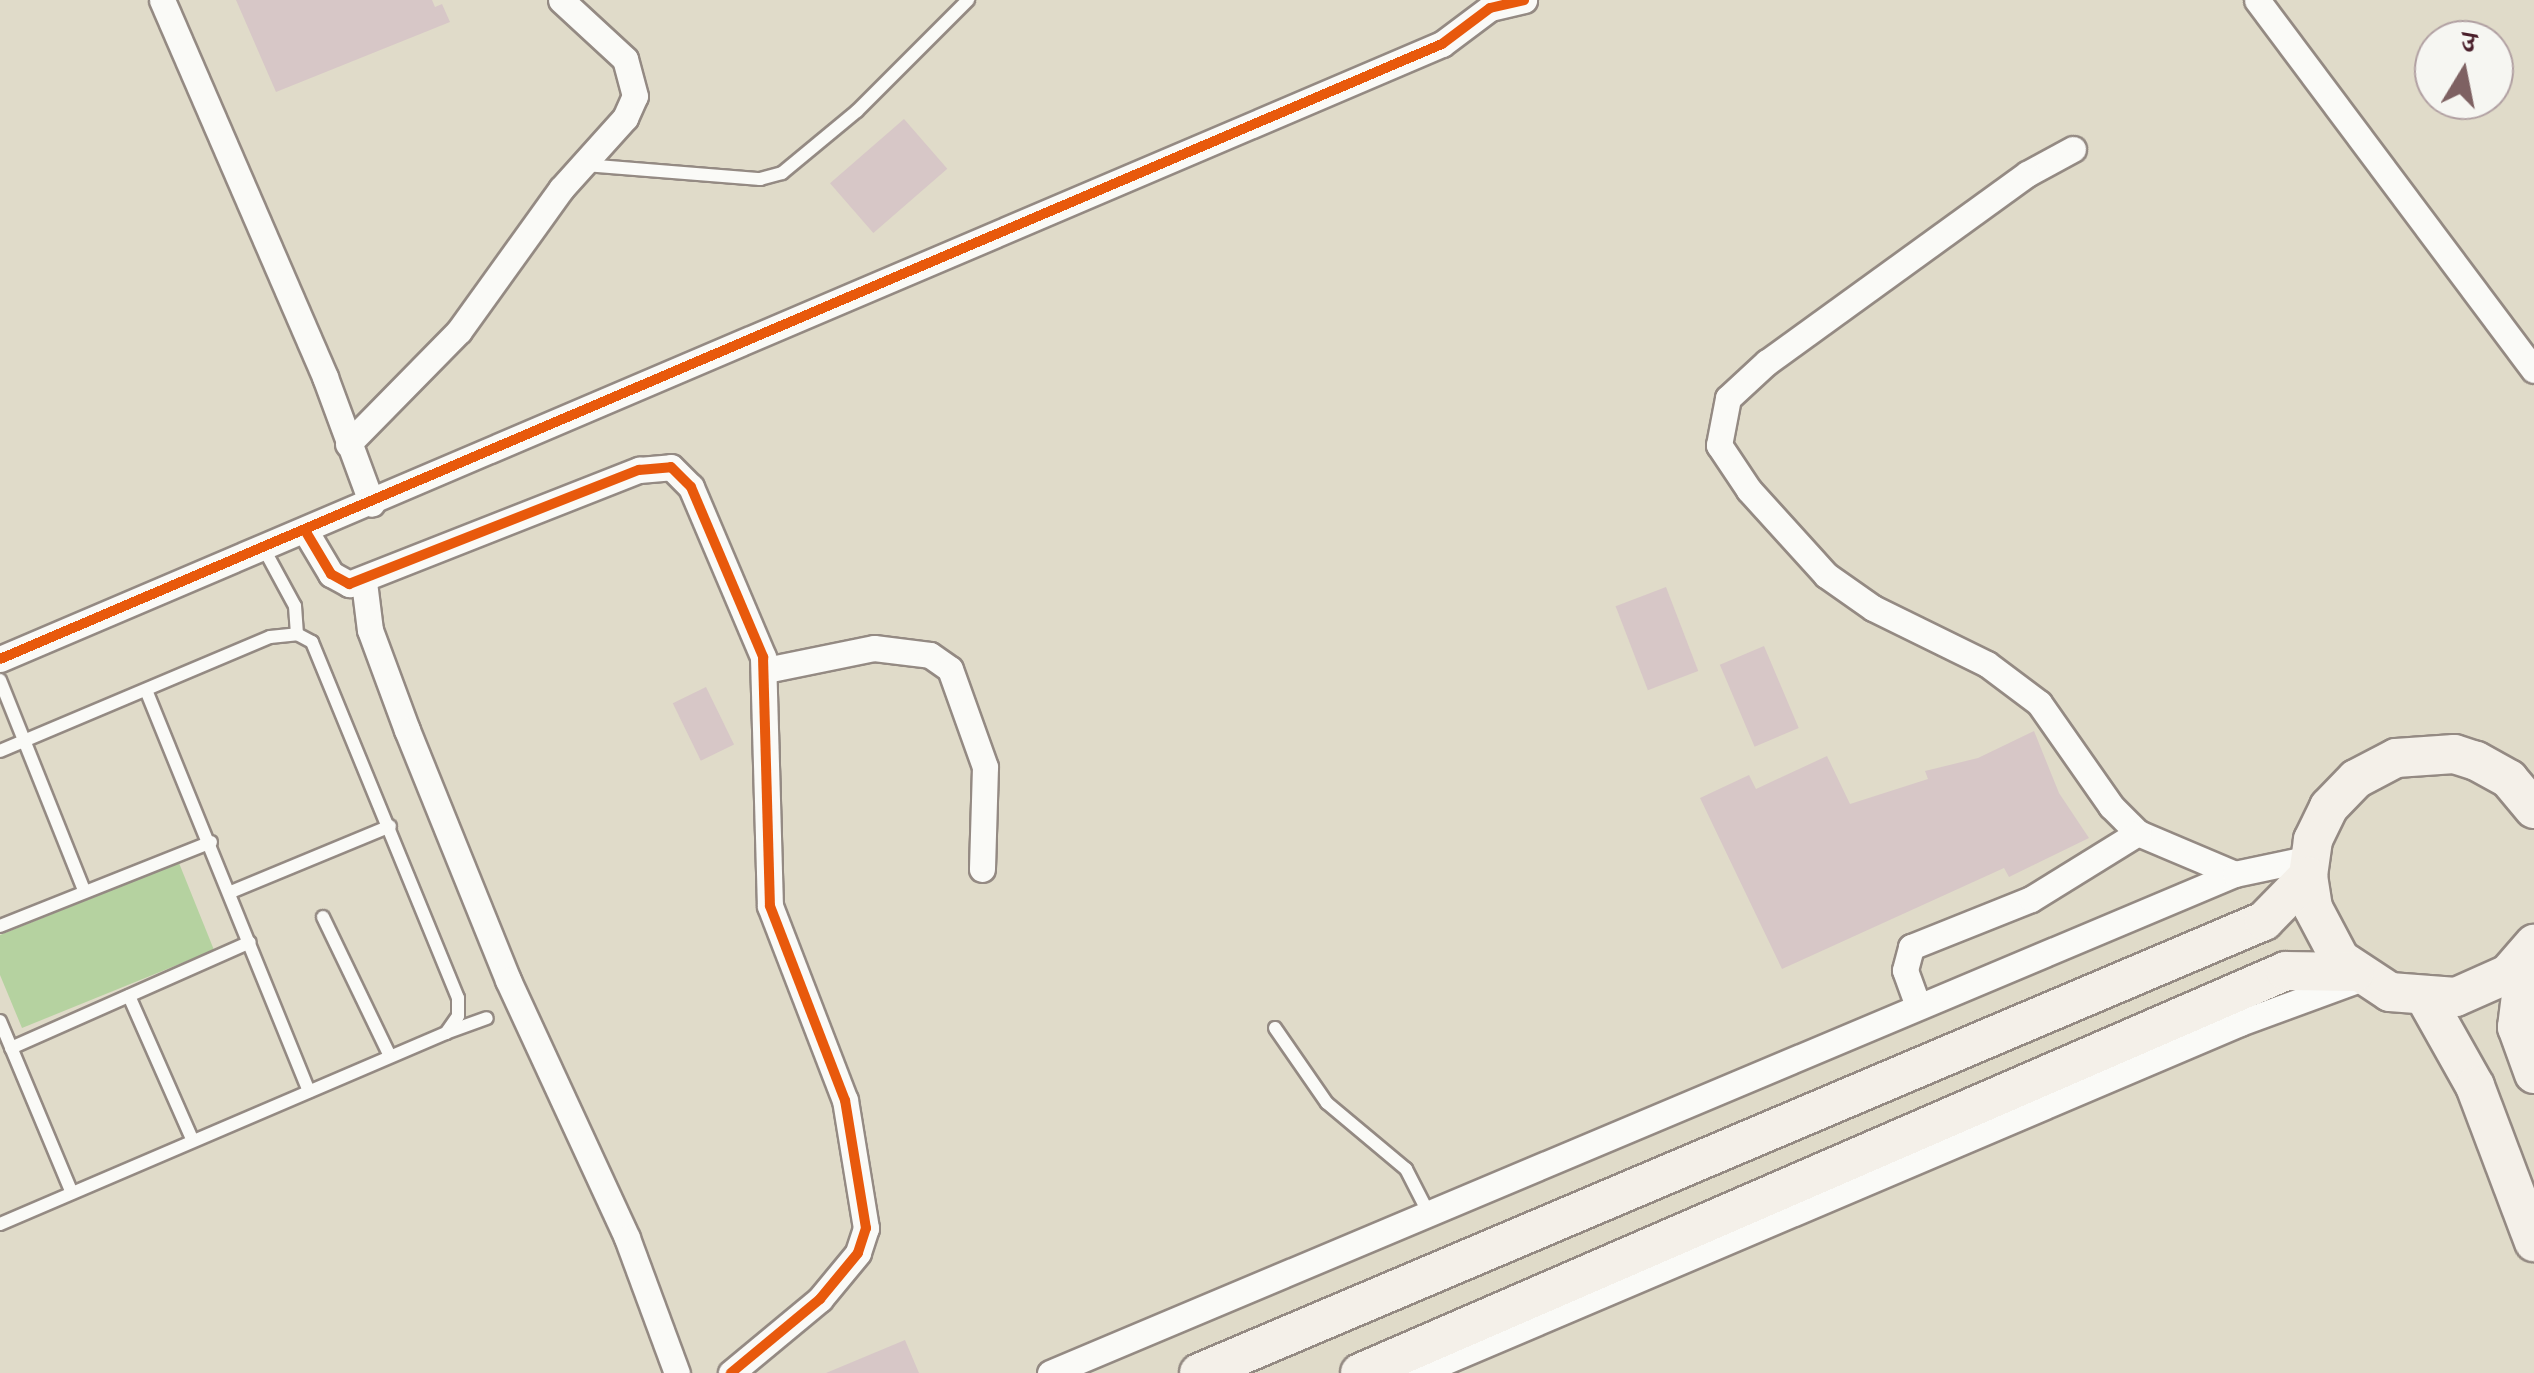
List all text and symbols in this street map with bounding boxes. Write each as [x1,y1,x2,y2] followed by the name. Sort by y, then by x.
[2414,20,2514,120] north arrow
[2459,24,2479,59] text: उ

